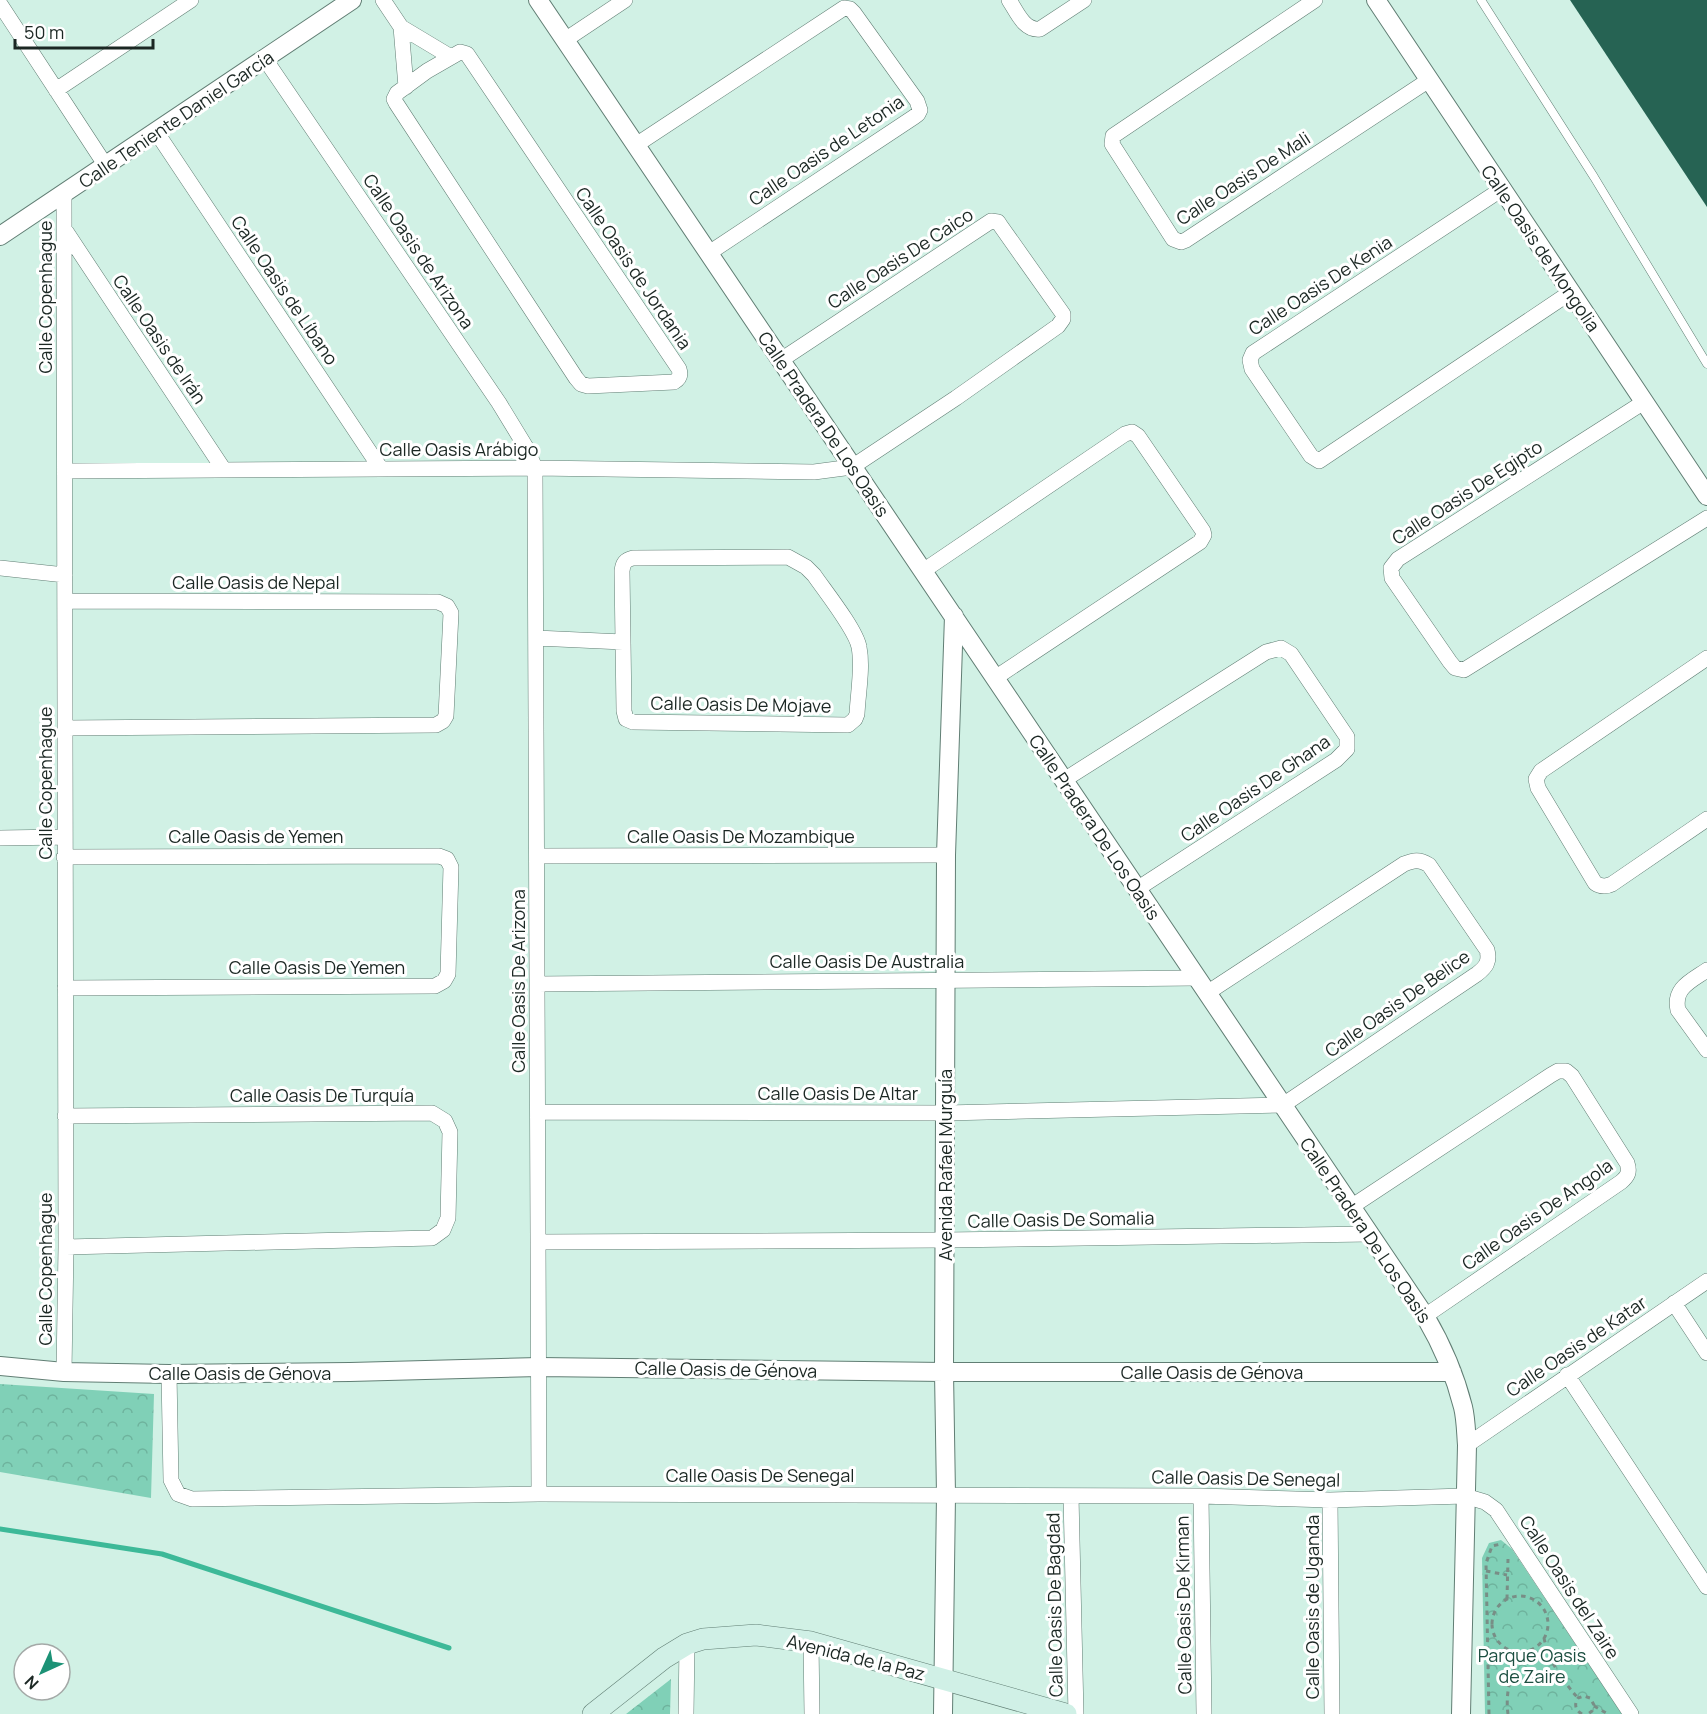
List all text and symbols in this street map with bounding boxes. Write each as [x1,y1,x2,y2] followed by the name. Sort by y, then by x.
[15,12,153,50] scale bar
[24,20,64,44] text: 50 m
[74,45,278,193] street label: Calle Teniente Daniel García
[744,89,908,211] street label: Calle Oasis de Letonia
[1172,126,1314,230] street label: Calle Oasis De Mali
[1476,160,1606,336] street label: Calle Oasis de Mongolia
[358,169,480,333] street label: Calle Oasis de Arizona
[571,182,697,354] street label: Calle Oasis de Jordania
[823,202,977,314] street label: Calle Oasis De Caico
[226,211,344,369] street label: Calle Oasis de Líbano
[33,220,57,374] street label: Calle Copenhague
[1244,230,1396,340] street label: Calle Oasis De Kenia
[108,270,212,408] street label: Calle Oasis de Irán
[753,327,895,521] street label: Calle Pradera De Los Oasis
[1387,434,1547,550] street label: Calle Oasis De Egipto
[380,437,538,461] street label: Calle Oasis Arábigo
[172,570,340,594] street label: Calle Oasis de Nepal
[651,690,831,718] street label: Calle Oasis De Mojave
[33,706,57,860] street label: Calle Copenhague
[1176,729,1334,847] street label: Calle Oasis De Ghana
[1024,730,1166,924] street label: Calle Pradera De Los Oasis
[169,824,343,848] street label: Calle Oasis de Yemen
[627,824,855,848] street label: Calle Oasis De Mozambique
[506,889,530,1073] street label: Calle Oasis De Arizona
[1320,944,1474,1062] street label: Calle Oasis De Belice
[770,949,964,973] street label: Calle Oasis De Australia
[229,955,405,979] street label: Calle Oasis De Yemen
[933,1069,957,1261] street label: Avenida Rafael Murguía
[758,1081,919,1105] street label: Calle Oasis De Altar
[230,1083,414,1107] street label: Calle Oasis De Turquía
[1295,1133,1437,1327] street label: Calle Pradera De Los Oasis
[1457,1153,1617,1275] street label: Calle Oasis De Angola
[33,1192,57,1346] street label: Calle Copenhague
[967,1205,1155,1233] street label: Calle Oasis De Somalia
[1501,1290,1651,1402] street label: Calle Oasis de Katar
[635,1355,817,1383] street label: Calle Oasis de Génova
[1121,1360,1303,1384] street label: Calle Oasis de Génova
[149,1361,331,1385] street label: Calle Oasis de Génova
[666,1463,854,1487] street label: Calle Oasis De Senegal
[1151,1464,1341,1492] street label: Calle Oasis De Senegal
[1515,1511,1625,1663] street label: Calle Oasis del Zaire
[1040,1513,1068,1697] street label: Calle Oasis De Bagdad
[1169,1515,1197,1695] street label: Calle Oasis De Kirman
[1300,1515,1324,1699] street label: Calle Oasis de Uganda
[784,1628,928,1686] street label: Avenida de la Paz
[12,1642,72,1702] north arrow
[1478,1643,1586,1688] park label: Parque Oasis de Zaire
[20,1671,43,1694] text: N

